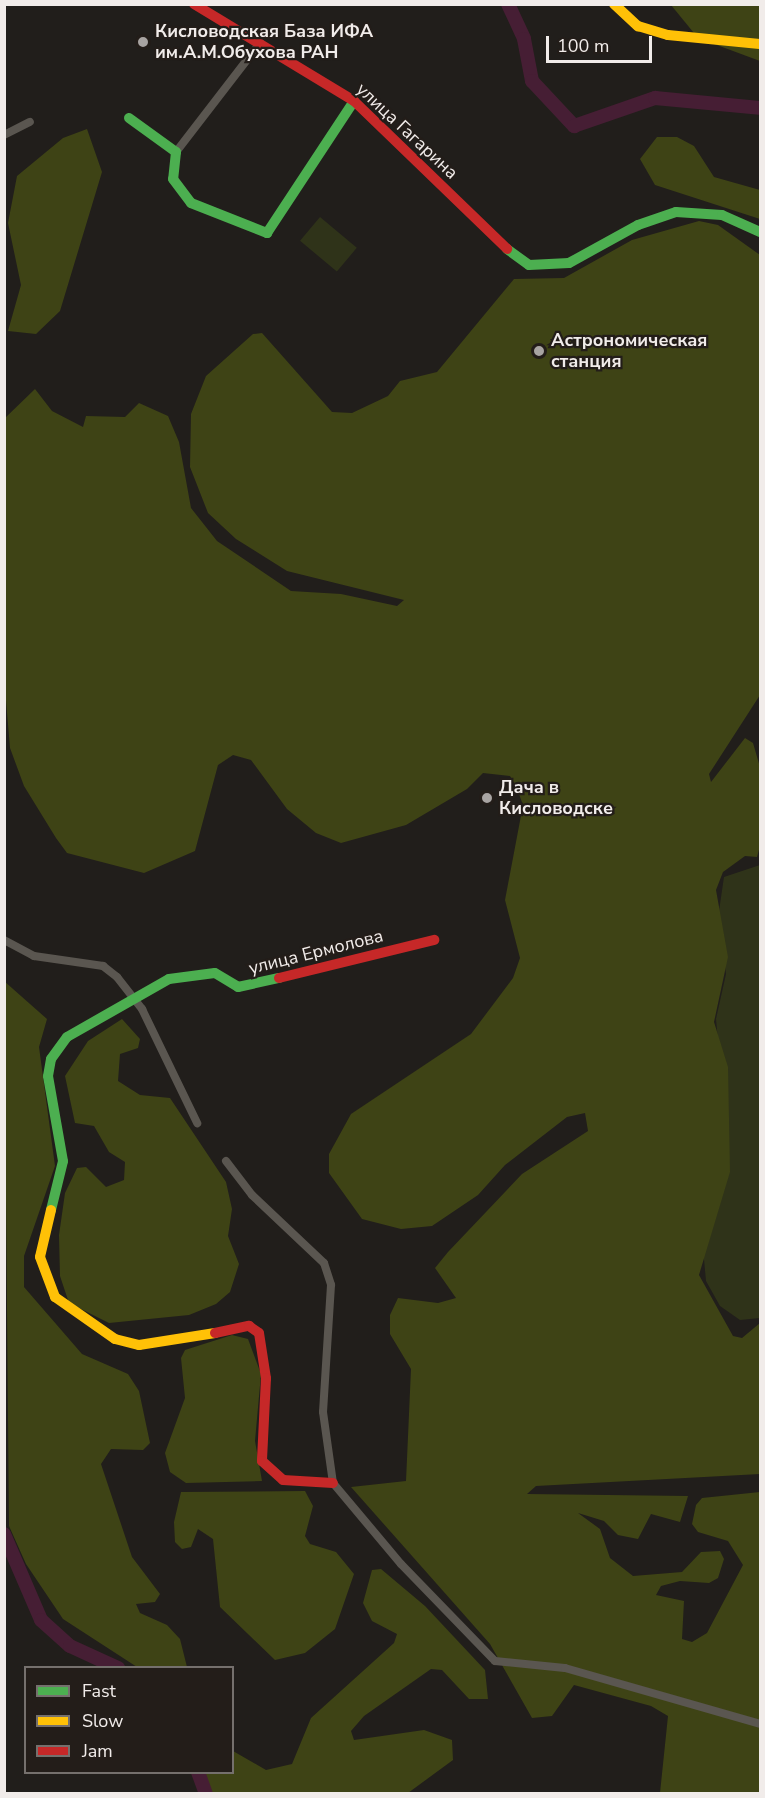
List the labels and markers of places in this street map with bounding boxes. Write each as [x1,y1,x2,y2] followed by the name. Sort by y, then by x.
[155,21,373,63] place label: Кисловодская База ИФА им.А.М.Обухова РАН
[136,35,150,49] marker: Кисловодская База ИФА им.А.М.Обухова РАН
[551,330,707,372] place label: Астрономическая станция
[532,344,546,358] marker: Астрономическая станция
[499,777,613,820] place label: Дача в Кисловодске
[480,791,494,805] marker: Дача в Кисловодске

